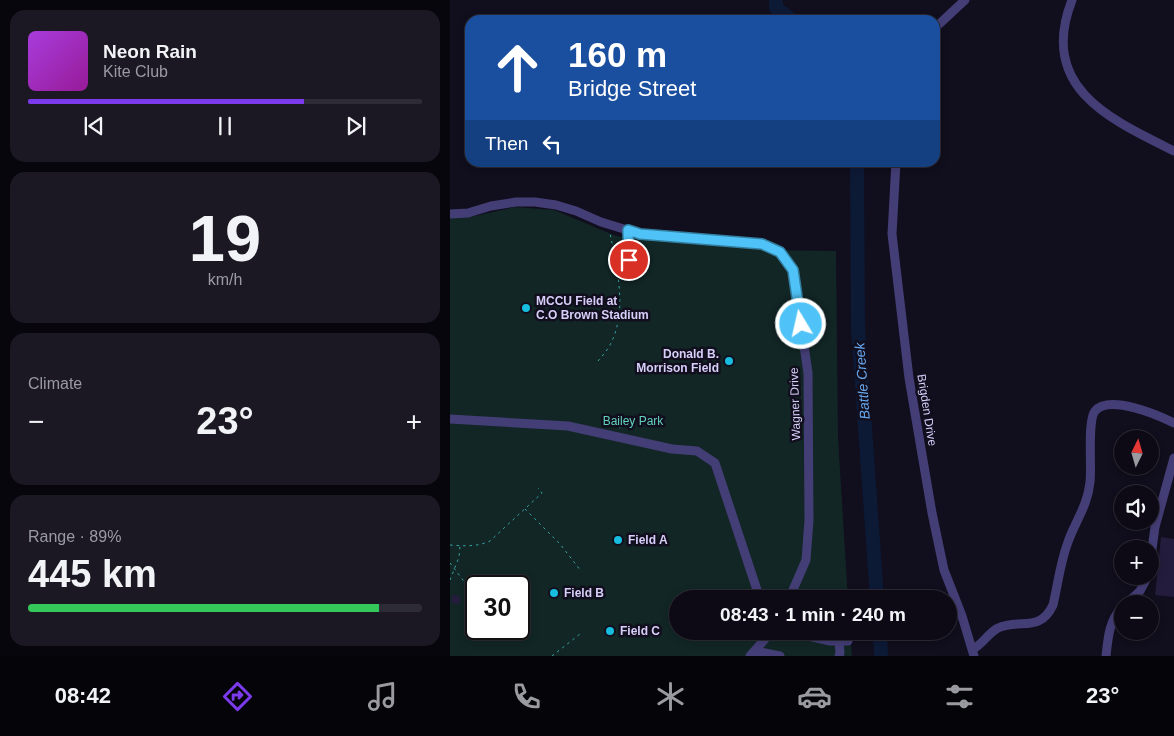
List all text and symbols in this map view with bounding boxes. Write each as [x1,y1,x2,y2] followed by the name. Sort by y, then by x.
[485,35,550,100] icon: ahead
[568,35,667,74] text: 160 m
[103,41,197,62] text: Neon Rain
[103,63,168,80] text: Kite Club
[568,76,696,101] text: Bridge Street
[80,112,108,140] icon: previous
[211,112,239,140] icon: pause
[342,112,370,140] icon: next
[538,130,566,158] icon: left
[485,133,528,154] text: Then
[189,202,261,275] text: 19
[608,239,650,281] pin
[615,246,643,274] icon: arrive
[208,271,242,288] text: km/h
[536,294,649,322] place label: MCCU Field at C.O Brown Stadium
[774,297,826,349] position arrow
[520,302,532,314] marker: MCCU Field at C.O Brown Stadium
[851,341,873,420] water label: Battle Creek
[636,347,719,375] place label: Donald B. Morrison Field
[723,355,735,367] marker: Donald B. Morrison Field
[787,367,803,441] street label: Wagner Drive
[914,373,940,447] street label: Brigden Drive
[28,375,82,392] text: Climate
[196,400,254,442] text: 23°
[28,406,44,437] text: −
[406,406,422,437] text: +
[603,414,664,428] park label: Bailey Park
[1114,430,1159,475] north arrow
[1114,430,1159,640] map controls
[1114,485,1159,530] button: sound
[28,528,121,545] text: Range · 89%
[628,533,668,547] place label: Field A
[612,534,624,546] marker: Field A
[1114,540,1159,585] button: +
[28,553,157,595] text: 445 km
[465,575,530,640] speed limit sign: 30
[564,586,604,600] place label: Field B
[548,587,560,599] marker: Field B
[1114,595,1159,640] button: −
[720,604,906,625] text: 08:43 · 1 min · 240 m
[620,624,660,638] place label: Field C
[604,625,616,637] marker: Field C
[220,679,255,714] icon: directions
[365,679,400,714] icon: music
[509,679,544,714] icon: phone
[653,679,688,714] icon: climate
[797,679,832,714] icon: car
[942,679,977,714] icon: filters
[55,683,111,708] text: 08:42
[1086,683,1119,708] text: 23°

